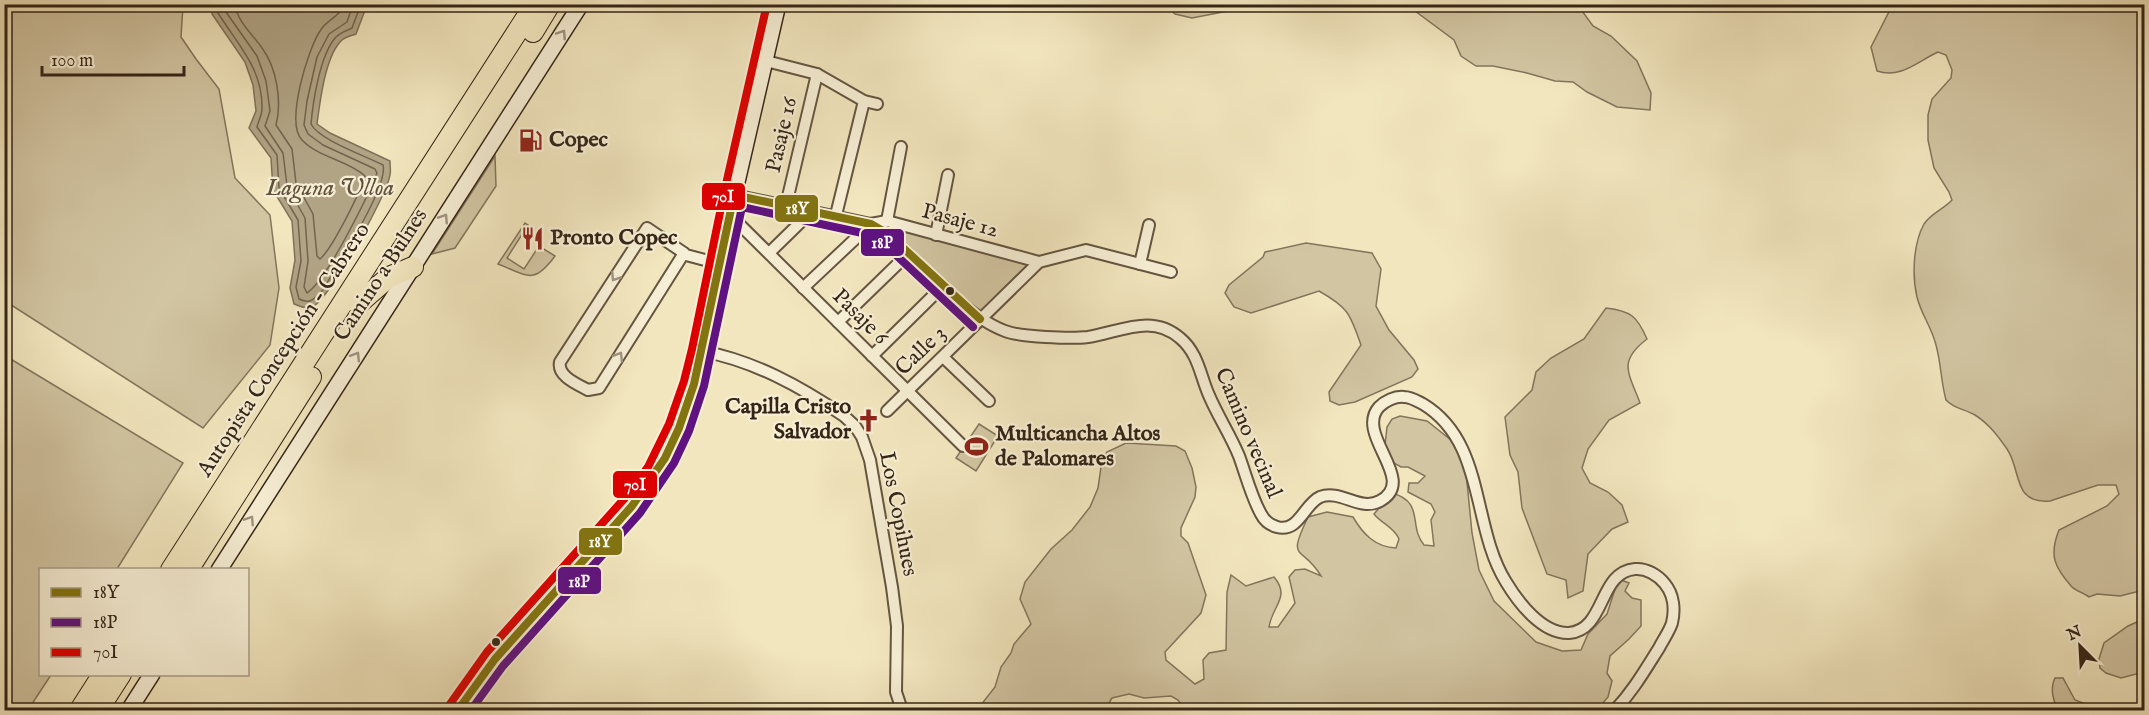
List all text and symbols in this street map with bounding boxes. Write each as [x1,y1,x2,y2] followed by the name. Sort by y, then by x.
[555,29,566,40] one-way arrow
[42,39,184,77] scale bar
[51,50,93,73] text: 100 m
[760,94,804,176] street label: Pasaje 16
[549,126,609,154] place label: Copec
[518,127,544,153] fuel station icon: Copec
[265,173,394,204] water label: Laguna Ulloa
[701,182,746,211] line badge: 70I
[712,188,734,208] text: 70I
[774,194,819,223] line badge: 18Y
[919,197,1001,245] street label: Pasaje 12
[785,200,810,220] text: 18Y
[328,203,434,347] street label: Camino a Bulnes
[437,213,448,224] one-way arrow
[191,218,377,483] street label: Autopista Concepción - Cabrero
[550,224,678,252] place label: Pronto Copec
[519,225,545,251] restaurant icon: Pronto Copec
[860,228,905,257] line badge: 18P
[871,234,893,254] text: 18P
[611,270,622,281] one-way arrow
[826,283,895,352] street label: Pasaje 6
[944,285,956,297] unlabelled marker
[890,320,952,382] street label: Calle 3
[612,351,623,362] one-way arrow
[348,352,360,362] one-way arrow
[1208,364,1288,502] street label: Camino vecinal
[725,393,852,446] place label: Capilla Cristo Salvador
[856,407,882,433] church icon: Capilla Cristo Salvador
[995,420,1161,473] place label: Multicancha Altos de Palomares
[964,434,990,460] sports icon: Multicancha Altos de Palomares
[872,449,924,579] street label: Los Copihues
[612,470,658,499] line badge: 70I
[624,476,646,496] text: 70I
[243,516,255,526] one-way arrow
[578,527,623,556] line badge: 18Y
[588,533,613,553] text: 18Y
[557,566,602,595] line badge: 18P
[39,568,249,676] legend
[568,573,590,593] text: 18P
[93,582,120,605] text: 18Y
[93,612,117,635] text: 18P
[2050,616,2110,676] north arrow
[2063,622,2085,646] text: N
[490,636,502,648] unlabelled marker
[93,642,118,665] text: 70I

